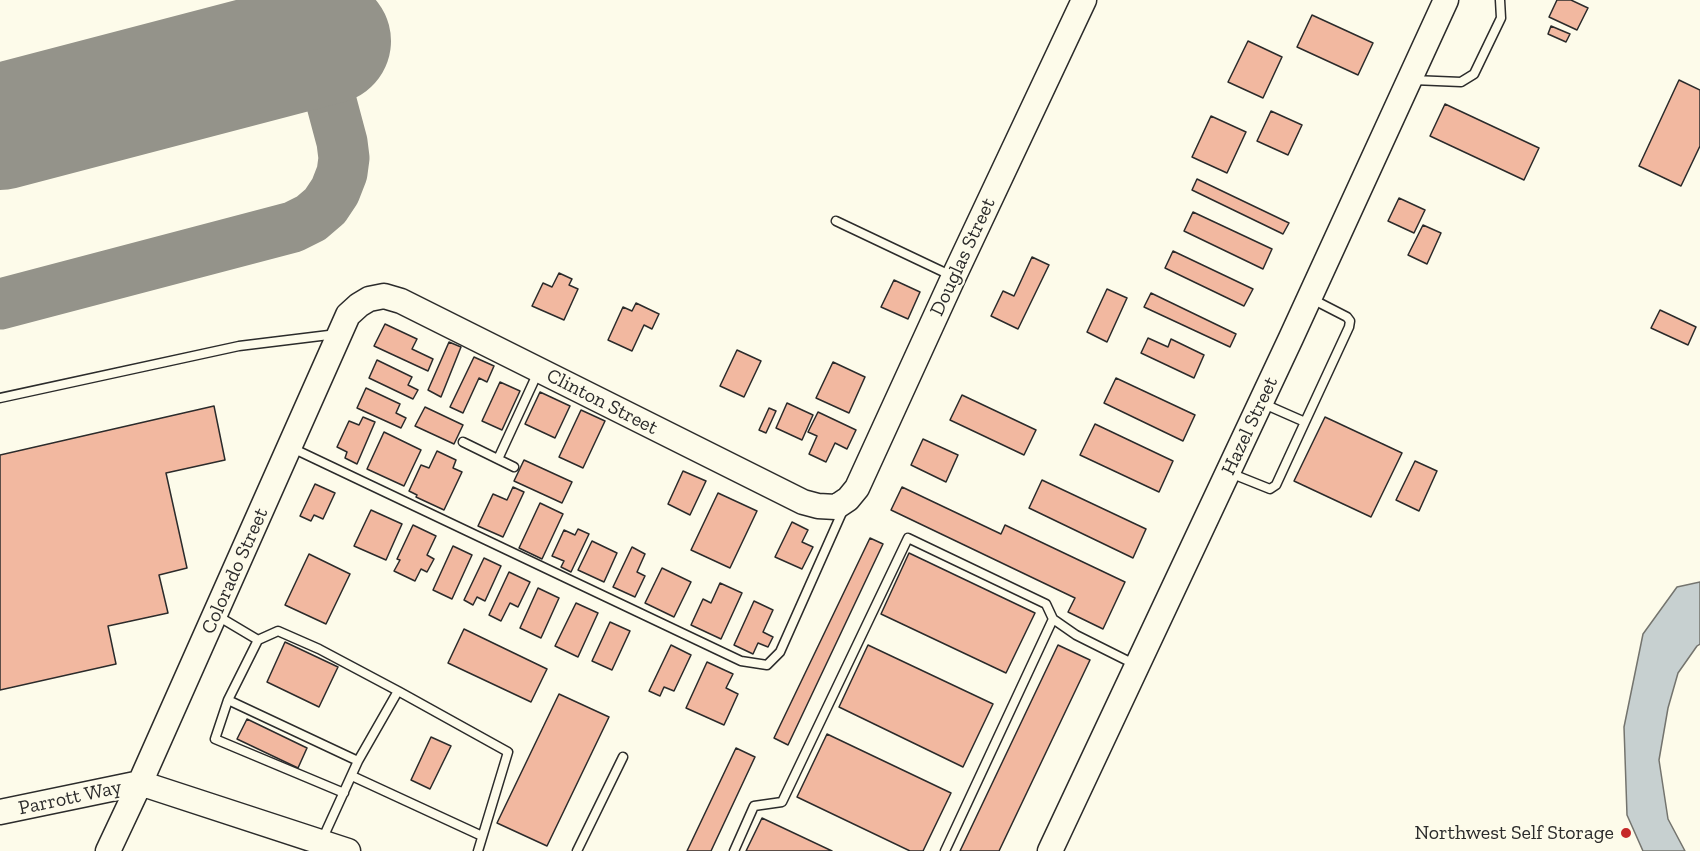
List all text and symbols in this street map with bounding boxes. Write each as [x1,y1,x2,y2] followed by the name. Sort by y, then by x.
[925,194,1001,320] street label: Douglas Street
[542,364,662,440] street label: Clinton Street
[1217,373,1283,479] street label: Hazel Street
[197,504,273,638] street label: Colorado Street
[16,775,124,821] street label: Parrott Way
[1415,821,1614,845] place label: Northwest Self Storage
[1619,826,1633,840] marker: Northwest Self Storage

